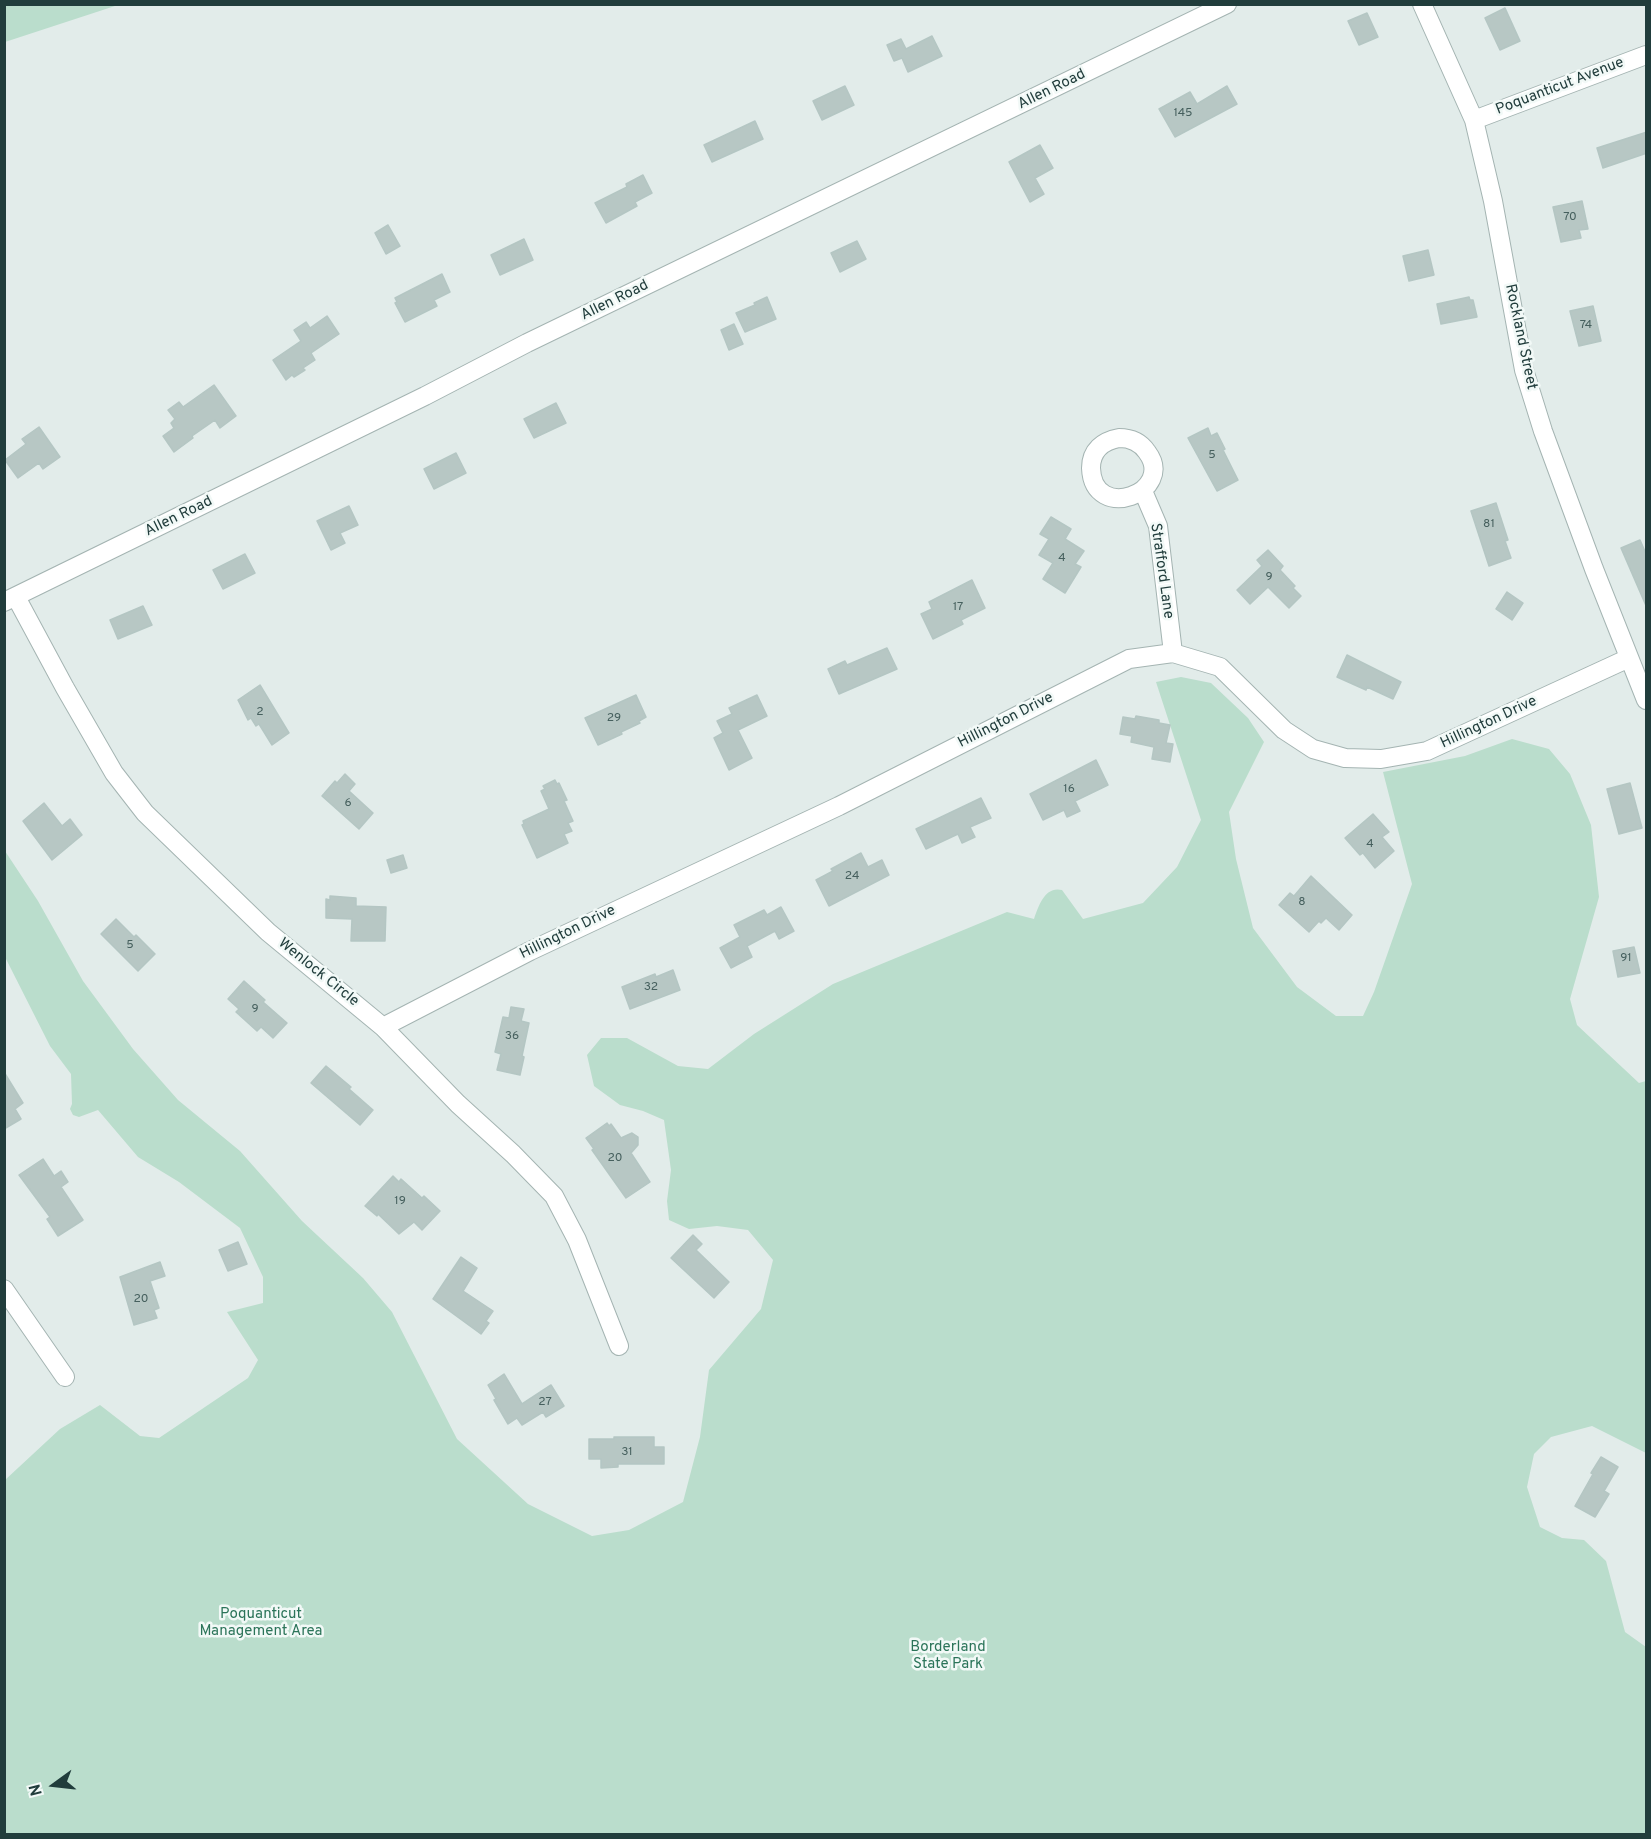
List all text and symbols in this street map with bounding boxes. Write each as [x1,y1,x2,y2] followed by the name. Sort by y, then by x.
[1493,54,1627,120] street label: Poquanticut Avenue
[1015,66,1089,114] street label: Allen Road
[1173,107,1193,121] house number: 145
[1563,211,1577,225] house number: 70
[578,277,652,325] street label: Allen Road
[1500,282,1540,392] street label: Rockland Street
[1580,319,1592,333] house number: 74
[1208,449,1216,463] house number: 5
[142,493,216,541] street label: Allen Road
[1483,518,1495,532] house number: 81
[1145,522,1177,620] street label: Strafford Lane
[1058,552,1066,566] house number: 4
[1265,571,1273,585] house number: 9
[953,601,963,615] house number: 17
[955,689,1057,753] street label: Hillington Drive
[1438,693,1540,753] street label: Hillington Drive
[256,706,264,720] house number: 2
[607,712,621,726] house number: 29
[1063,783,1075,797] house number: 16
[344,797,352,811] house number: 6
[1366,838,1374,852] house number: 4
[845,870,859,884] house number: 24
[1298,896,1306,910] house number: 8
[517,902,619,964] street label: Hillington Drive
[274,935,362,1011] street label: Wenlock Circle
[126,939,134,953] house number: 5
[1620,952,1632,966] house number: 91
[644,981,658,995] house number: 32
[251,1003,259,1017] house number: 9
[505,1030,519,1044] house number: 36
[607,1152,623,1166] house number: 20
[394,1195,406,1209] house number: 19
[133,1293,149,1307] house number: 20
[538,1396,552,1410] house number: 27
[621,1446,633,1460] house number: 31
[199,1606,323,1641] park label: Poquanticut Management Area
[910,1639,986,1674] park label: Borderland State Park
[24,1755,84,1815] north arrow
[25,1782,48,1798] text: N

